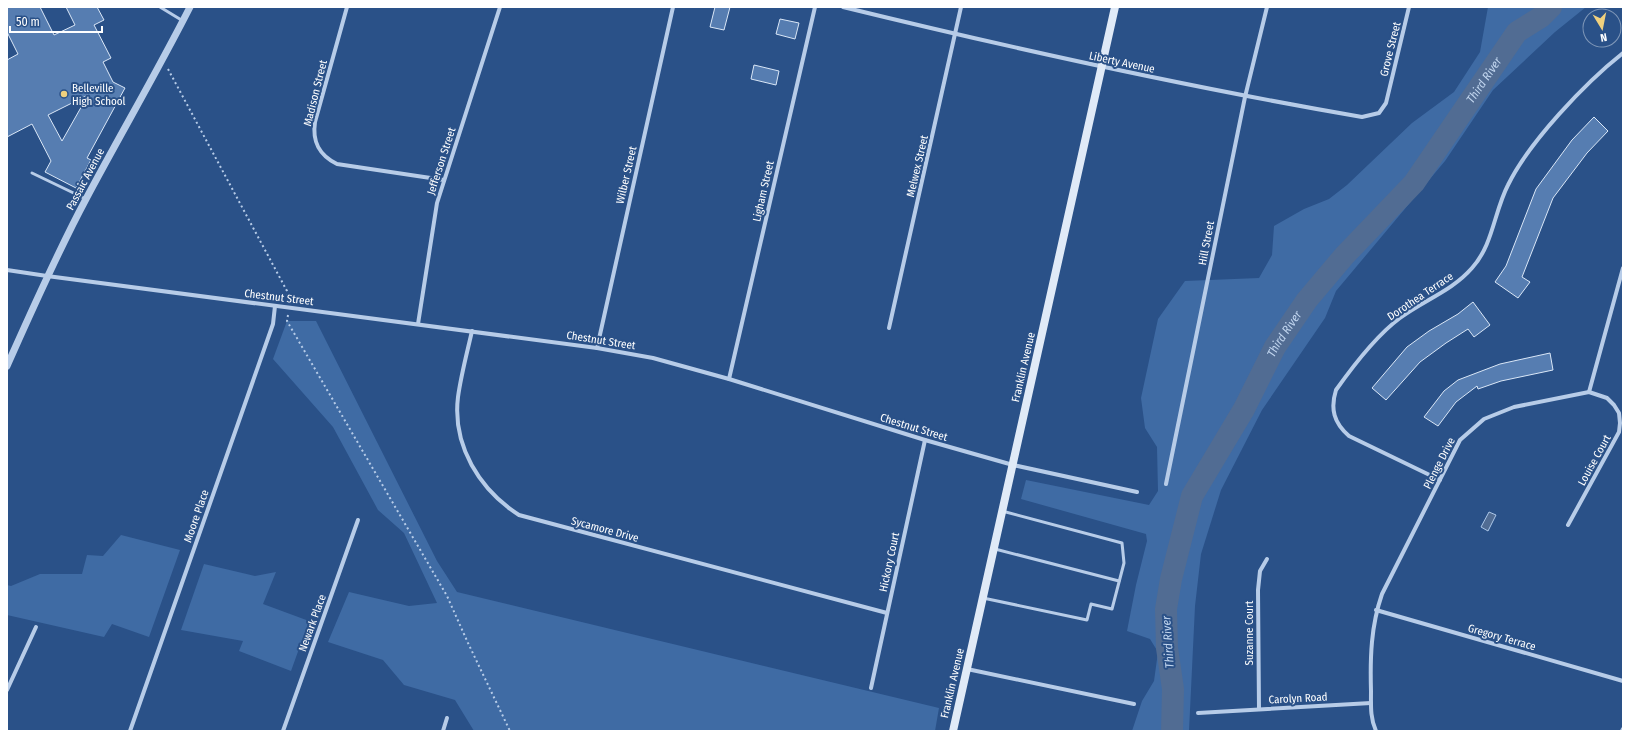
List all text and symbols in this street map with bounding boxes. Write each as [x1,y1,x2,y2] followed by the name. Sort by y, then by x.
[10,8,102,34] scale bar
[1582,8,1622,48] north arrow
[16,15,40,29] text: 50 m
[1377,20,1404,78] street label: Grove Street
[1599,30,1608,44] text: N
[1088,49,1156,76] street label: Liberty Avenue
[1463,54,1505,106] water label: Third River
[301,58,330,128] street label: Madison Street
[72,82,126,108] place label: Belleville High School
[59,89,69,99] marker: Belleville High School
[424,125,459,196] street label: Jefferson Street
[904,133,931,198] street label: Melwex Street
[614,145,640,205] street label: Wilber Street
[64,146,107,212] street label: Passaic Avenue
[750,159,777,223] street label: Ligham Street
[1196,219,1217,266] street label: Hill Street
[1385,270,1456,323] street label: Dorothea Terrace
[244,287,315,308] street label: Chestnut Street
[1264,308,1305,359] water label: Third River
[565,329,637,352] street label: Chestnut Street
[1009,331,1038,403] street label: Franklin Avenue
[879,411,950,444] street label: Chestnut Street
[1575,432,1614,488] street label: Louise Court
[1421,435,1458,491] street label: Plenge Drive
[181,488,212,544] street label: Moore Place
[570,514,640,545] street label: Sycamore Drive
[877,531,902,593] street label: Hickory Court
[296,593,329,654] street label: Newark Place
[1243,600,1256,665] street label: Suzanne Court
[1159,615,1177,669] water label: Third River
[1466,622,1537,653] street label: Gregory Terrace
[938,647,967,719] street label: Franklin Avenue
[1268,690,1328,707] street label: Carolyn Road

